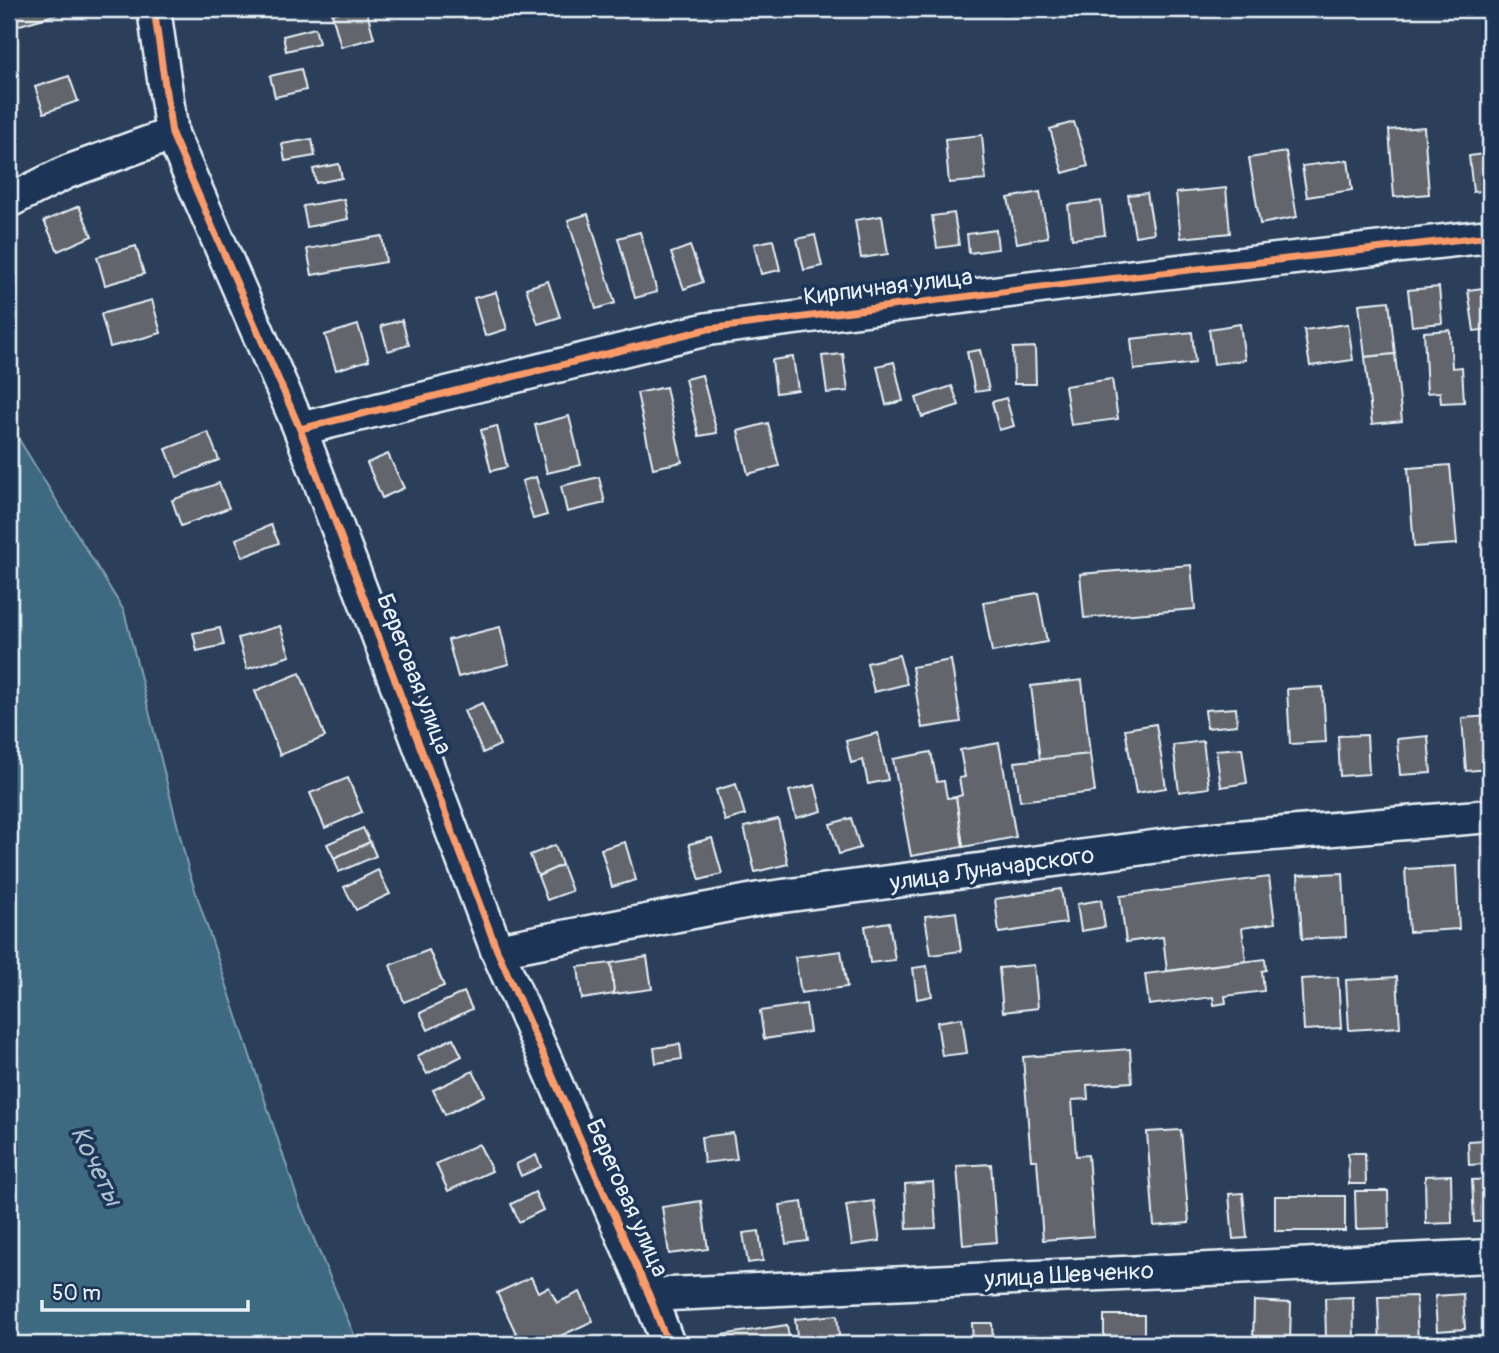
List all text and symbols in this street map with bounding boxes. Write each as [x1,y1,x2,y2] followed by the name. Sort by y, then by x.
[802,262,974,312] street label: Кирпичная улица
[370,590,458,758] street label: Береговая улица
[887,840,1096,898] street label: улица Луначарского
[579,1115,675,1281] street label: Береговая улица
[63,1121,130,1213] water label: Кочеты
[983,1256,1154,1294] street label: улица Шевченко
[42,1269,248,1313] scale bar
[52,1280,101,1307] text: 50 m

